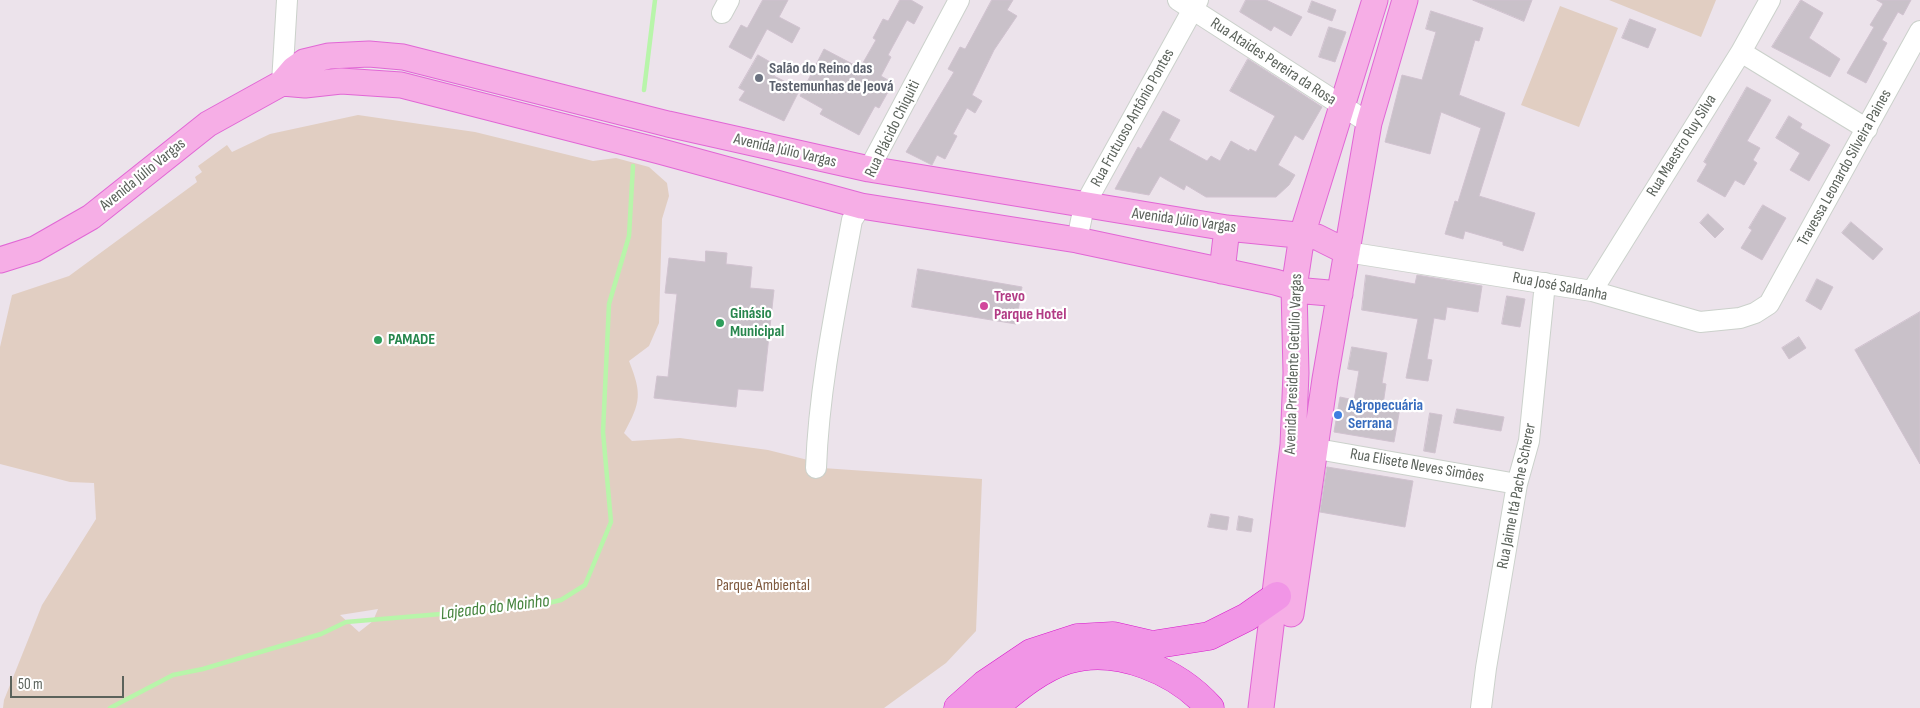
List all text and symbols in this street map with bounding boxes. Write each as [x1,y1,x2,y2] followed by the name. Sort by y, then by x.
[1207,14,1339,110] street label: Rua Ataides Pereira da Rosa
[1087,46,1179,190] street label: Rua Frutuoso Antônio Pontes
[769,59,894,97] place label: Salão do Reino das Testemunhas de Jeová
[753,72,765,84] marker: Salão do Reino das Testemunhas de Jeová
[861,77,925,181] street label: Rua Plácido Chiquiti
[1794,86,1896,250] street label: Travessa Leonardo Silveira Paines
[1643,91,1721,201] street label: Rua Maestro Ruy Silva
[732,130,838,172] street label: Avenida Júlio Vargas
[96,135,190,215] street label: Avenida Júlio Vargas
[1131,204,1237,238] street label: Avenida Júlio Vargas
[1511,268,1609,306] street label: Rua José Saldanha
[1281,273,1307,455] street label: Avenida Presidente Getúlio Vargas
[994,287,1066,325] place label: Trevo Parque Hotel
[978,300,990,312] marker: Trevo Parque Hotel
[730,304,784,342] place label: Ginásio Municipal
[714,317,726,329] marker: Ginásio Municipal
[388,330,435,350] place label: PAMADE
[372,334,384,346] marker: PAMADE
[1348,396,1423,434] place label: Agropecuária Serrana
[1332,409,1344,421] marker: Agropecuária Serrana
[1493,422,1541,570] street label: Rua Jaime Itá Pache Scherer
[1349,445,1485,487] street label: Rua Elisete Neves Simões
[716,576,810,596] park label: Parque Ambiental
[439,591,551,625] water label: Lajeado do Moinho
[12,666,126,698] scale bar
[18,675,43,694] text: 50 m

